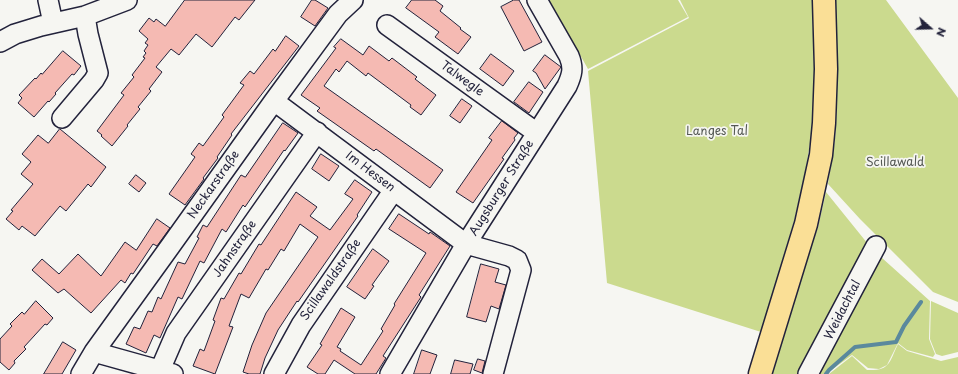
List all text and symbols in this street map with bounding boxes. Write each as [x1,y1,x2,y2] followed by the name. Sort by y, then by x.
[910,8,950,48] north arrow
[932,25,951,39] text: N
[437,58,487,100] street label: Talwegle
[686,125,748,139] park label: Langes Tal
[467,137,537,239] street label: Augsburger Straße
[185,148,243,222] street label: Neckarstraße
[342,149,398,195] street label: Im Hessen
[866,156,924,170] park label: Scillawald
[210,218,260,280] street label: Jahnstraße
[298,237,364,323] street label: Scillawaldstraße
[822,278,864,342] street label: Weidachtal

